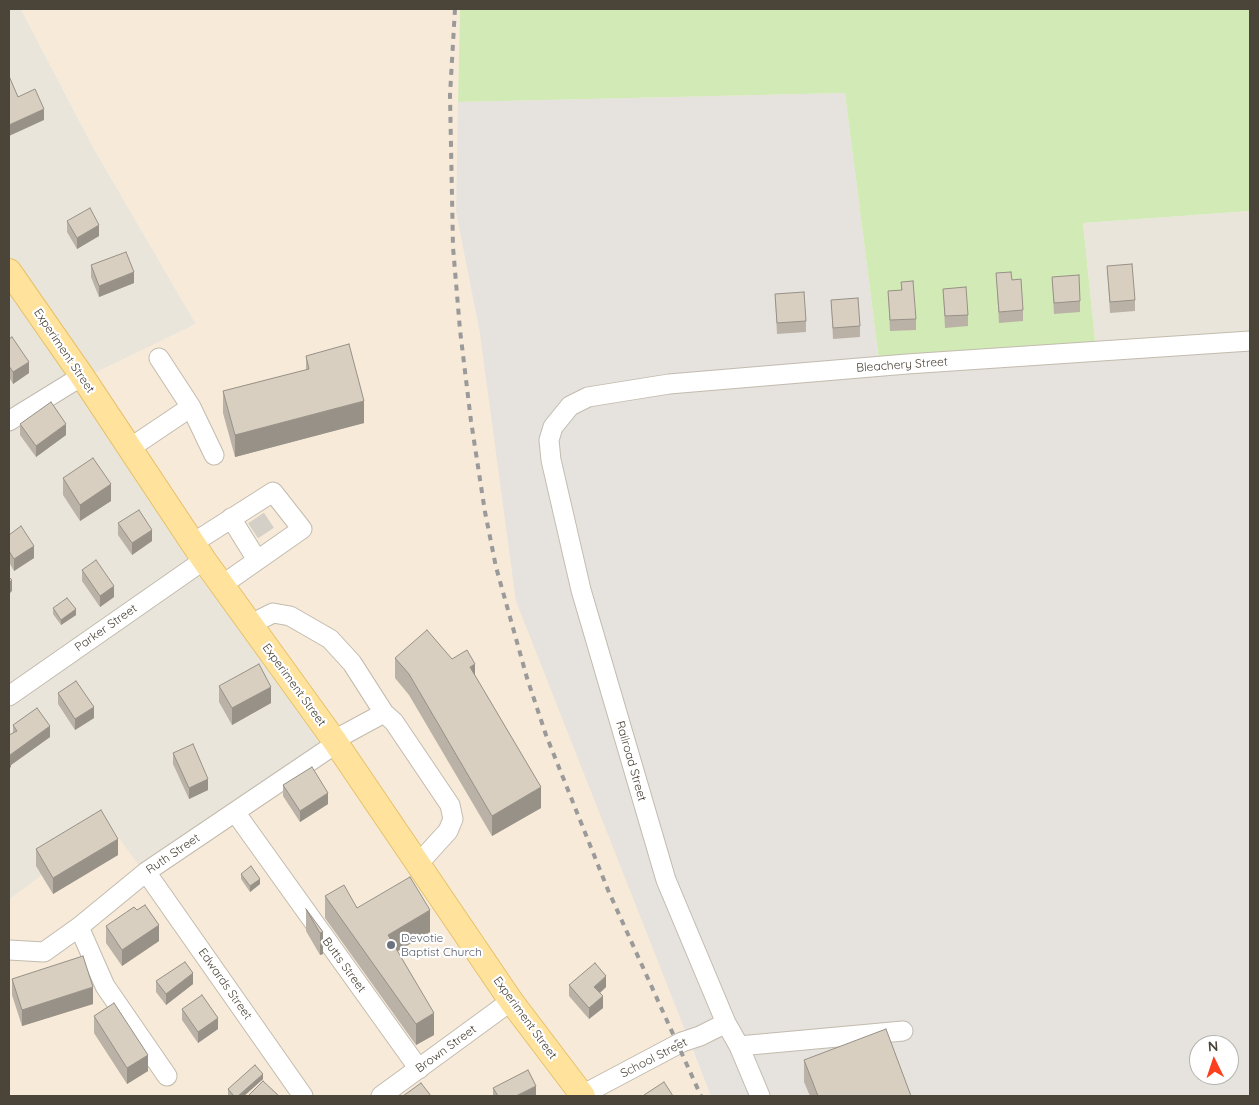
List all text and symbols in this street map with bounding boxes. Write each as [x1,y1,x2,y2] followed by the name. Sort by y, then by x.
[30,306,98,396] street label: Experiment Street
[856,355,948,375] street label: Bleachery Street
[72,601,140,655] street label: Parker Street
[259,641,329,729] street label: Experiment Street
[613,719,649,803] street label: Railroad Street
[143,831,203,877] street label: Ruth Street
[401,931,482,959] place label: Devotie Baptist Church
[319,935,369,995] street label: Butts Street
[385,939,397,951] marker: Devotie Baptist Church
[195,946,255,1022] street label: Edwards Street
[490,974,560,1062] street label: Experiment Street
[413,1022,479,1076] street label: Brown Street
[618,1035,690,1081] street label: School Street
[1189,1035,1239,1085] north arrow
[1207,1037,1219,1055] text: N

